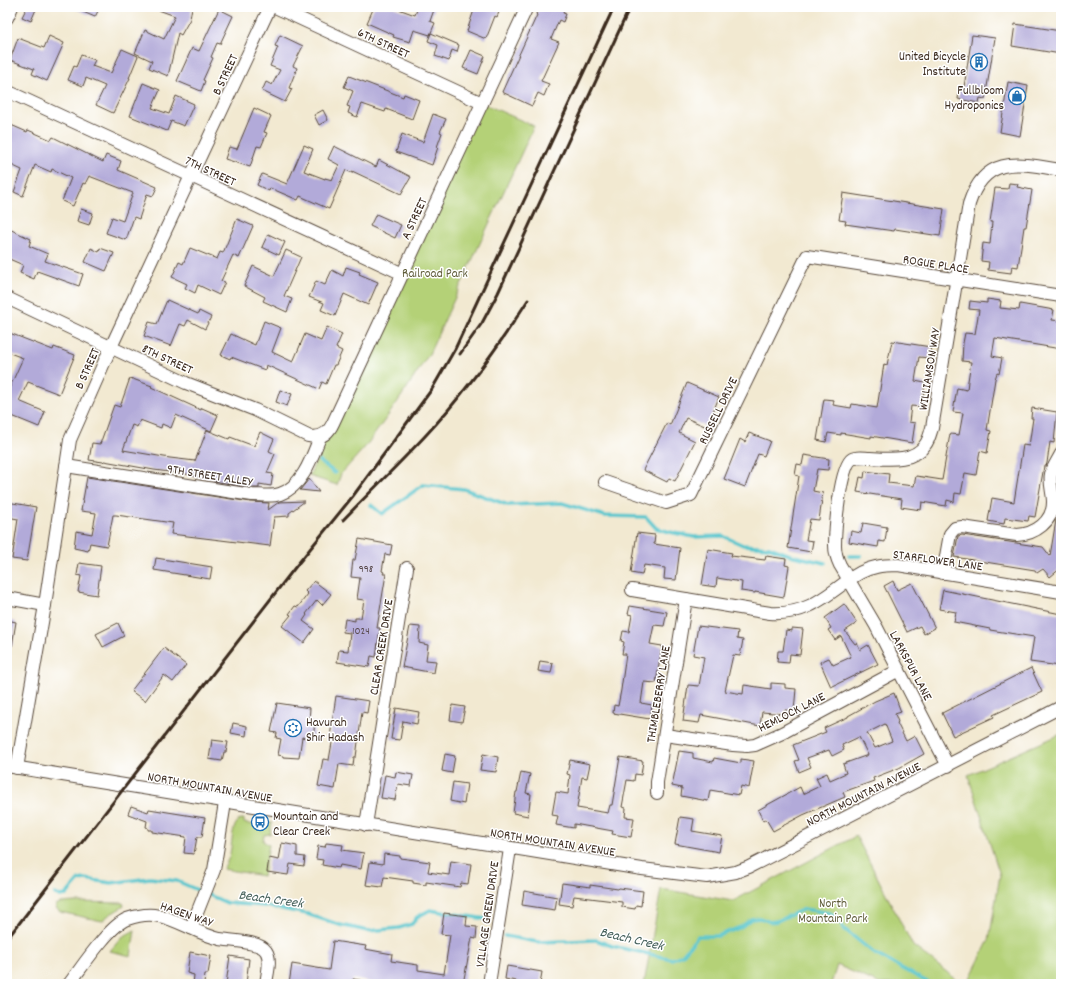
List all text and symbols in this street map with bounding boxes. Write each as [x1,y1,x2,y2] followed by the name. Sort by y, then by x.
[354,24,412,65] street label: 6TH STREET
[899,48,966,82] place label: United Bicycle Institute
[208,51,244,99] street label: B STREET
[969,52,989,72] building icon: United Bicycle Institute
[945,82,1004,116] place label: Fullbloom Hydroponics
[1007,86,1027,106] shop icon: Fullbloom Hydroponics
[181,152,238,192] street label: 7TH STREET
[397,195,433,243] street label: A STREET
[901,251,970,280] street label: ROGUE PLACE
[402,265,468,284] park label: Railroad Park
[915,326,947,412] street label: WILLIAMSON WAY
[138,340,196,380] street label: 8TH STREET
[71,345,106,393] street label: B STREET
[695,374,744,448] street label: RUSSELL DRIVE
[165,460,255,493] street label: 9TH STREET ALLEY
[892,546,984,577] street label: STARFLOWER LANE
[359,562,373,578] house number: 998
[366,598,399,697] street label: CLEAR CREEK DRIVE
[352,624,370,640] house number: 1024
[883,628,936,705] street label: LARKSPUR LANE
[642,644,677,744] street label: THIMBLEBERRY LANE
[755,688,829,738] street label: HEMLOCK LANE
[306,714,364,748] place label: Havurah Shir Hadash
[283,718,303,738] synagogue icon: Havurah Shir Hadash
[804,758,925,832] street label: NORTH MOUNTAIN AVENUE
[146,768,274,809] street label: NORTH MOUNTAIN AVENUE
[273,808,338,842] place label: Mountain and Clear Creek
[250,812,270,832] bus stop icon: Mountain and Clear Creek
[489,824,617,863] street label: NORTH MOUNTAIN AVENUE
[472,860,505,969] street label: VILLAGE GREEN DRIVE
[237,886,305,915] water label: Beach Creek
[798,895,868,929] park label: North Mountain Park
[157,897,216,934] street label: HAGEN WAY
[598,923,667,957] water label: Beach Creek

